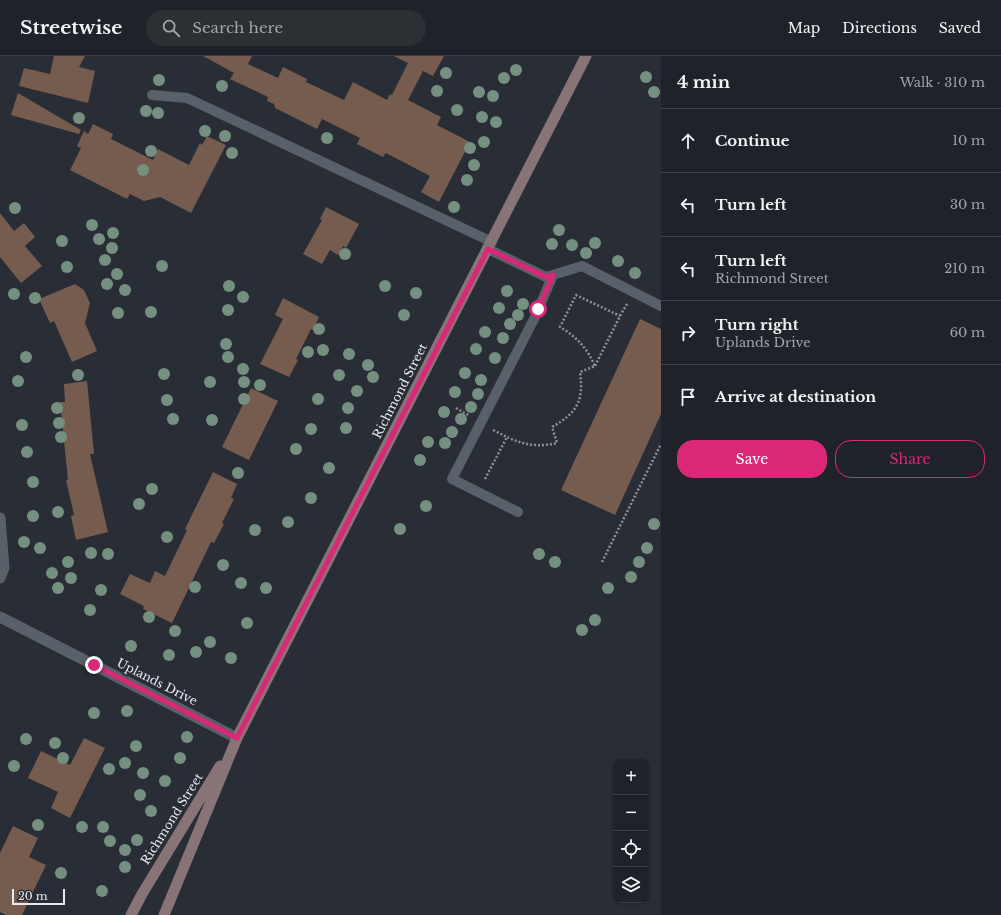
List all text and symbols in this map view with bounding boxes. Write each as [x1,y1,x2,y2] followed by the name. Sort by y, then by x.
[146,10,426,46] search box
[20,16,122,39] text: Streetwise
[160,17,182,39] icon: search
[192,18,283,37] text: Search here
[788,19,820,37] text: Map
[842,19,917,37] text: Directions
[939,19,981,37] text: Saved
[677,72,730,93] text: 4 min
[900,74,985,91] text: Walk · 310 m
[677,130,699,152] icon: ahead
[715,131,790,150] text: Continue
[952,132,985,149] text: 10 m
[677,194,699,216] icon: left
[715,195,786,214] text: Turn left
[950,196,985,213] text: 30 m
[715,251,786,270] text: Turn left
[677,258,699,280] icon: left
[944,260,985,277] text: 210 m
[715,270,829,287] text: Richmond Street
[529,300,547,318] route start
[715,315,798,334] text: Turn right
[677,322,699,344] icon: right
[950,324,985,341] text: 60 m
[715,334,811,351] text: Uplands Drive
[369,340,430,441] street label: Richmond Street
[677,386,699,408] icon: arrive
[715,387,876,406] text: Arrive at destination
[677,440,827,478] button: Save
[835,440,985,478] button: Share
[114,655,200,708] street label: Uplands Drive
[85,656,103,674] route end
[613,759,649,903] map controls
[613,759,649,795] button: +
[137,770,206,867] street label: Richmond Street
[613,795,649,831] button: −
[613,831,649,867] button: locate
[613,867,649,903] button: layers
[12,887,65,906] scale bar
[18,889,48,903] text: 20 m

